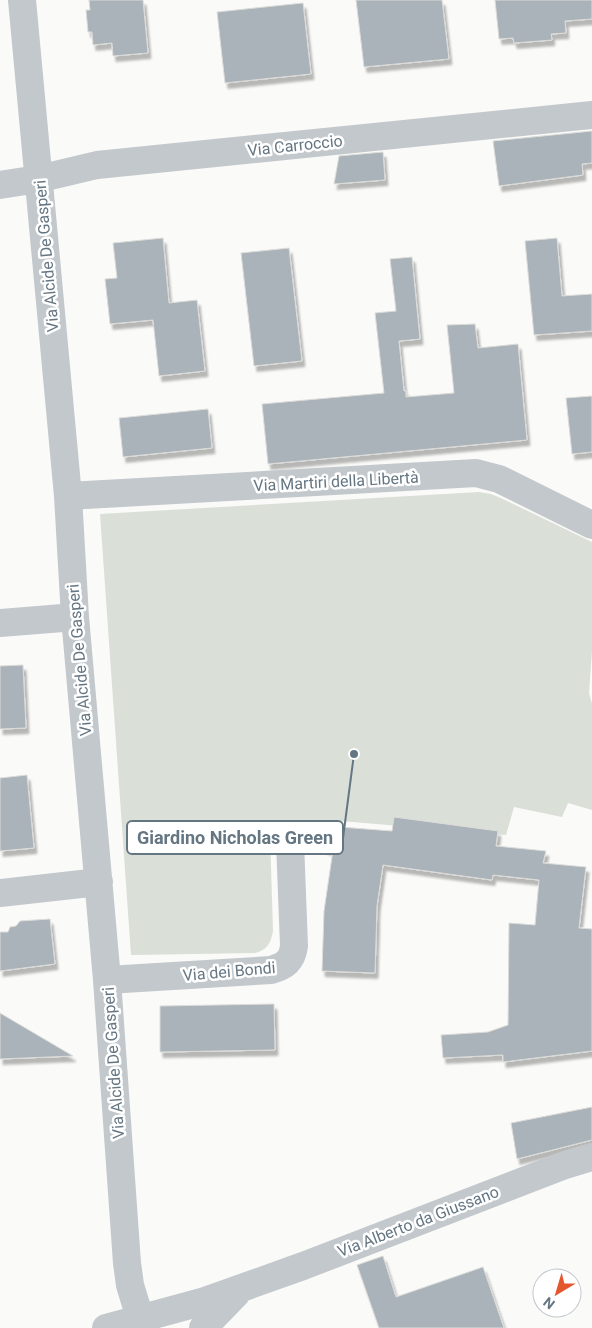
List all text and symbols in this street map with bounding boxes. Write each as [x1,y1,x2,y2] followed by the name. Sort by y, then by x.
[247,131,344,160] street label: Via Carroccio
[30,179,63,333] street label: Via Alcide De Gasperi
[253,468,419,495] street label: Via Martiri della Libertà
[63,583,96,737] street label: Via Alcide De Gasperi
[127,821,343,854] callout: Giardino Nicholas Green
[137,827,333,848] text: Giardino Nicholas Green
[182,958,276,985] street label: Via dei Bondi
[99,986,128,1140] street label: Via Alcide De Gasperi
[335,1182,501,1261] street label: Via Alberto da Giussano
[532,1268,582,1318] north arrow
[540,1294,558,1313] text: N

